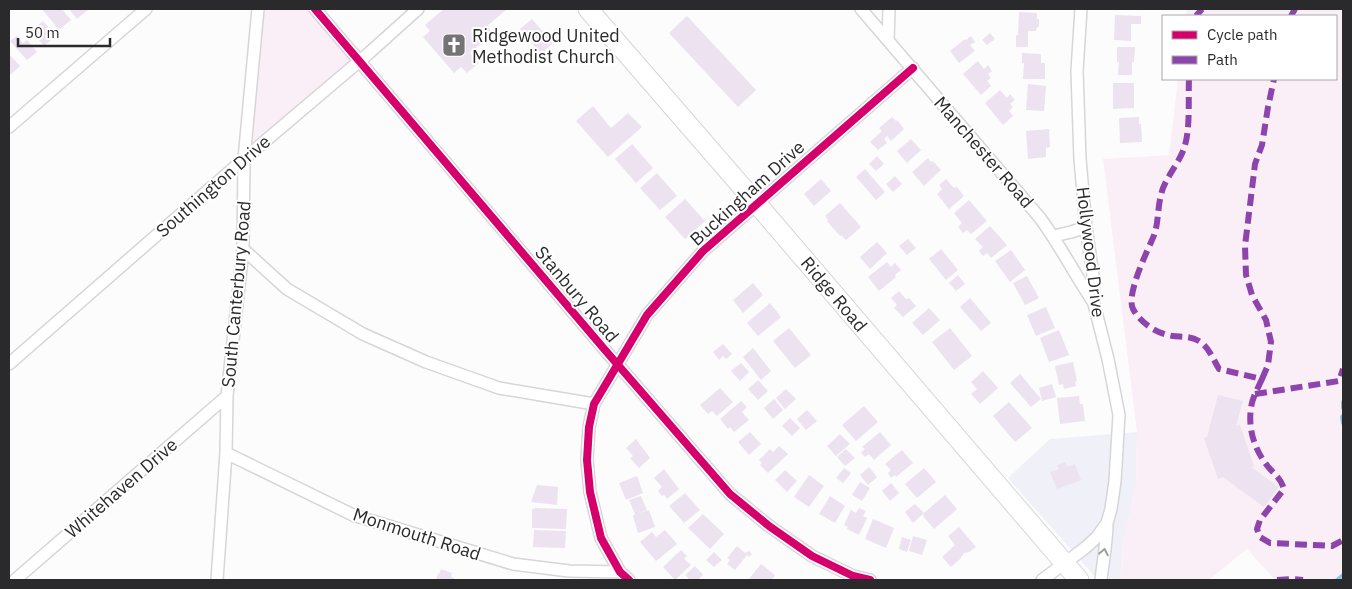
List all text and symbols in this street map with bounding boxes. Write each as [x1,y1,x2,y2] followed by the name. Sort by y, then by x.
[18,15,110,47] scale bar
[1162,15,1337,80] legend
[25,23,60,42] text: 50 m
[472,24,620,68] place label: Ridgewood United Methodist Church
[1207,25,1278,44] text: Cycle path
[441,32,467,58] church icon: Ridgewood United Methodist Church
[1207,50,1238,69] text: Path
[929,91,1039,213] street label: Manchester Road
[151,130,275,242] street label: Southington Drive
[685,135,809,251] street label: Buckingham Drive
[1072,185,1110,319] street label: Hollywood Drive
[216,200,256,388] street label: South Canterbury Road
[530,241,624,347] street label: Stanbury Road
[796,252,872,336] street label: Ridge Road
[60,433,182,543] street label: Whitehaven Drive
[350,502,484,566] street label: Monmouth Road
[1099,547,1109,556] one-way arrow

